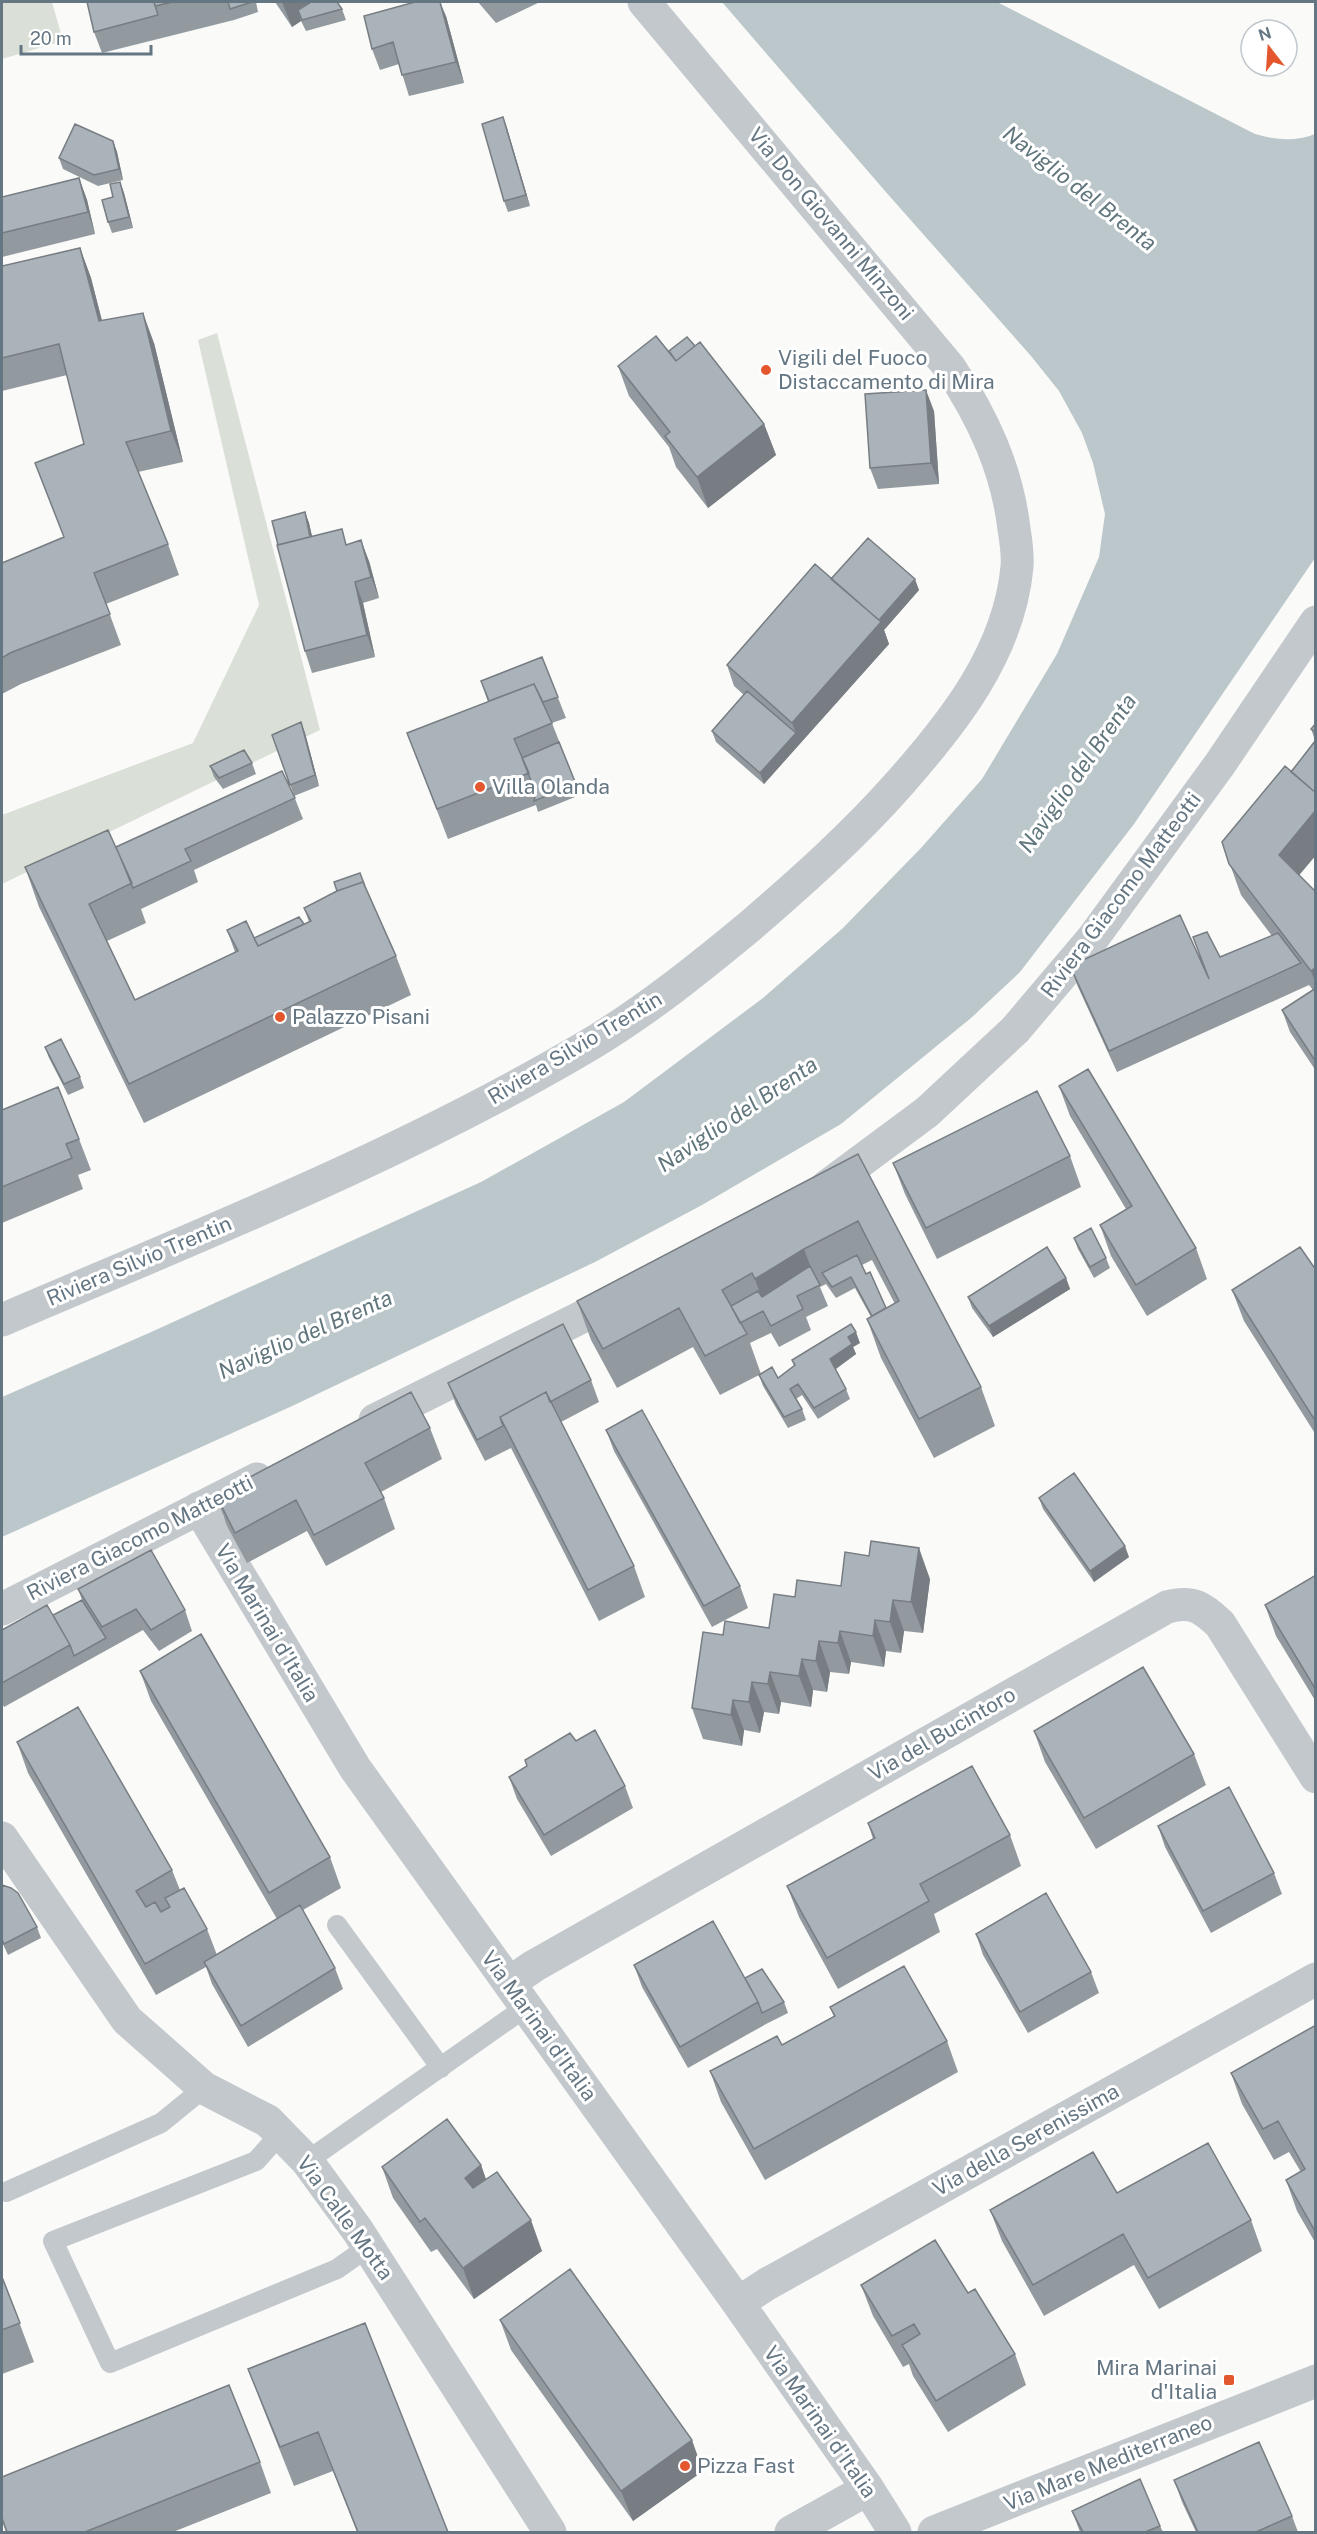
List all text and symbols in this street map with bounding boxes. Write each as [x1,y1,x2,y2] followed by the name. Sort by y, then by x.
[21,18,152,56] scale bar
[1239,18,1299,78] north arrow
[1256,23,1274,45] text: N
[30,28,72,49] text: 20 m
[998,120,1162,256] water label: Naviglio del Brenta
[743,122,919,325] street label: Via Don Giovanni Minzoni
[778,345,995,394] place label: Vigili del Fuoco Distaccamento di Mira
[759,363,773,377] marker: Vigili del Fuoco Distaccamento di Mira
[1013,689,1141,857] water label: Naviglio del Brenta
[492,774,610,799] place label: Villa Olanda
[473,780,487,794] marker: Villa Olanda
[1035,787,1206,1002] street label: Riviera Giacomo Matteotti
[483,986,666,1109] street label: Riviera Silvio Trentin
[292,1004,430,1029] place label: Palazzo Pisani
[273,1010,287,1024] marker: Palazzo Pisani
[652,1051,822,1177] water label: Naviglio del Brenta
[43,1210,235,1311] street label: Riviera Silvio Trentin
[214,1284,396,1384] water label: Naviglio del Brenta
[23,1470,257,1606] street label: Riviera Giacomo Matteotti
[210,1539,324,1706] street label: Via Marinai d'Italia
[864,1681,1020,1786] street label: Via del Bucintoro
[477,1946,602,2106] street label: Via Marinai d'Italia
[928,2078,1123,2201] street label: Via della Serenissima
[292,2151,399,2285] street label: Via Calle Motta
[759,2341,882,2502] street label: Via Marinai d'Italia
[1096,2355,1217,2404] place label: Mira Marinai d'Italia
[1222,2373,1236,2387] marker: Mira Marinai d'Italia
[1000,2409,1216,2516] street label: Via Mare Mediterraneo
[697,2453,795,2478] place label: Pizza Fast
[678,2459,692,2473] marker: Pizza Fast

